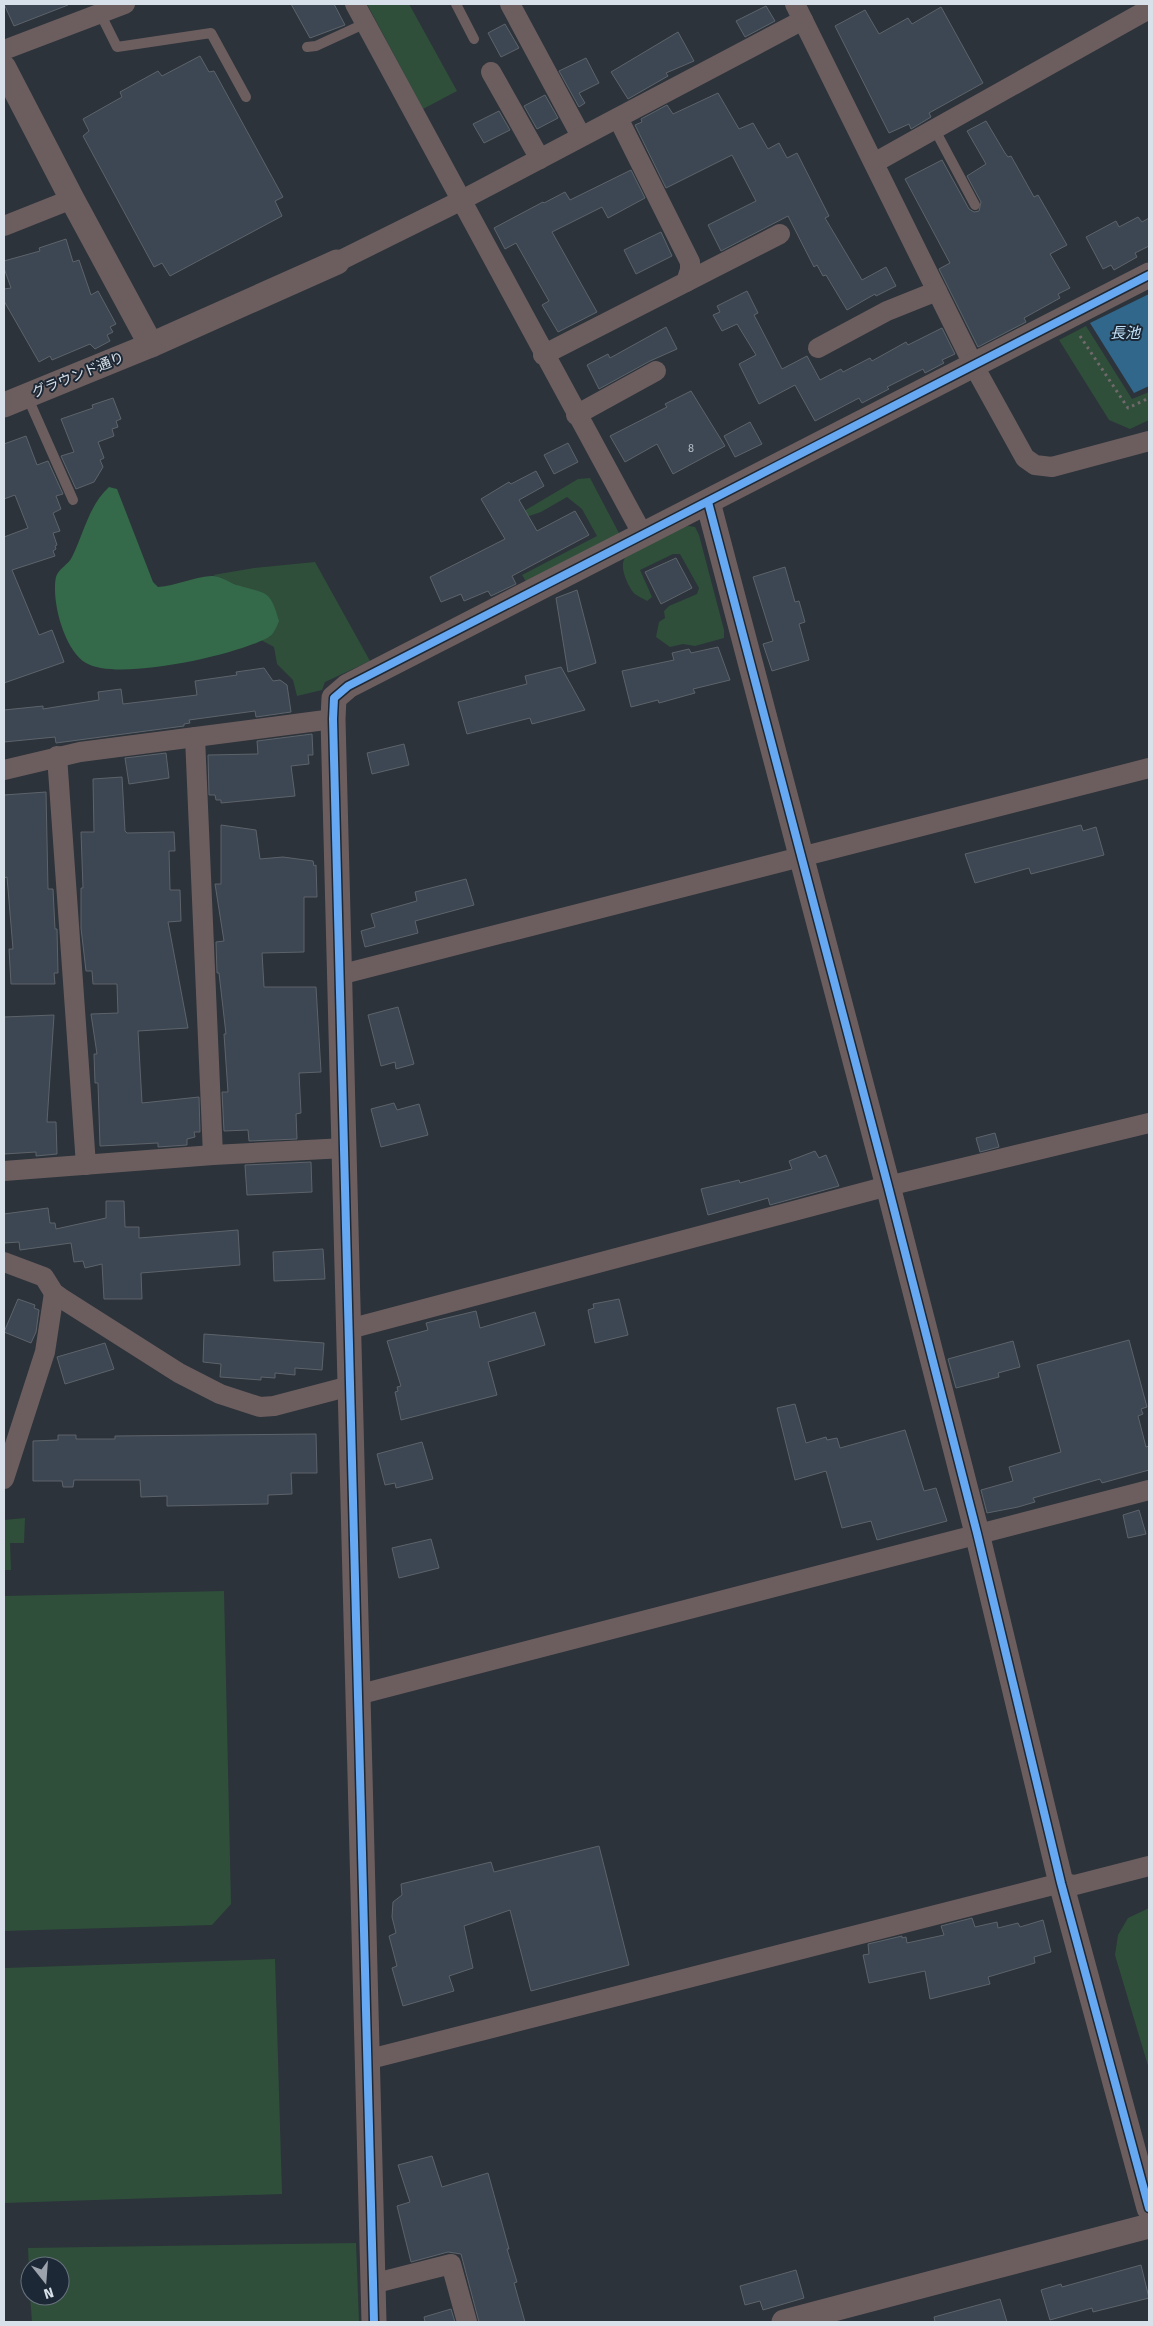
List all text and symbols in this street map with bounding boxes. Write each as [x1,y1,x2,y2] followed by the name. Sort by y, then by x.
[1110,324,1142,342] water label: 長池
[29,349,127,401] street label: グラウンド通り
[688,442,694,455] house number: 8
[20,2256,70,2306] north arrow
[42,2283,56,2302] text: N

